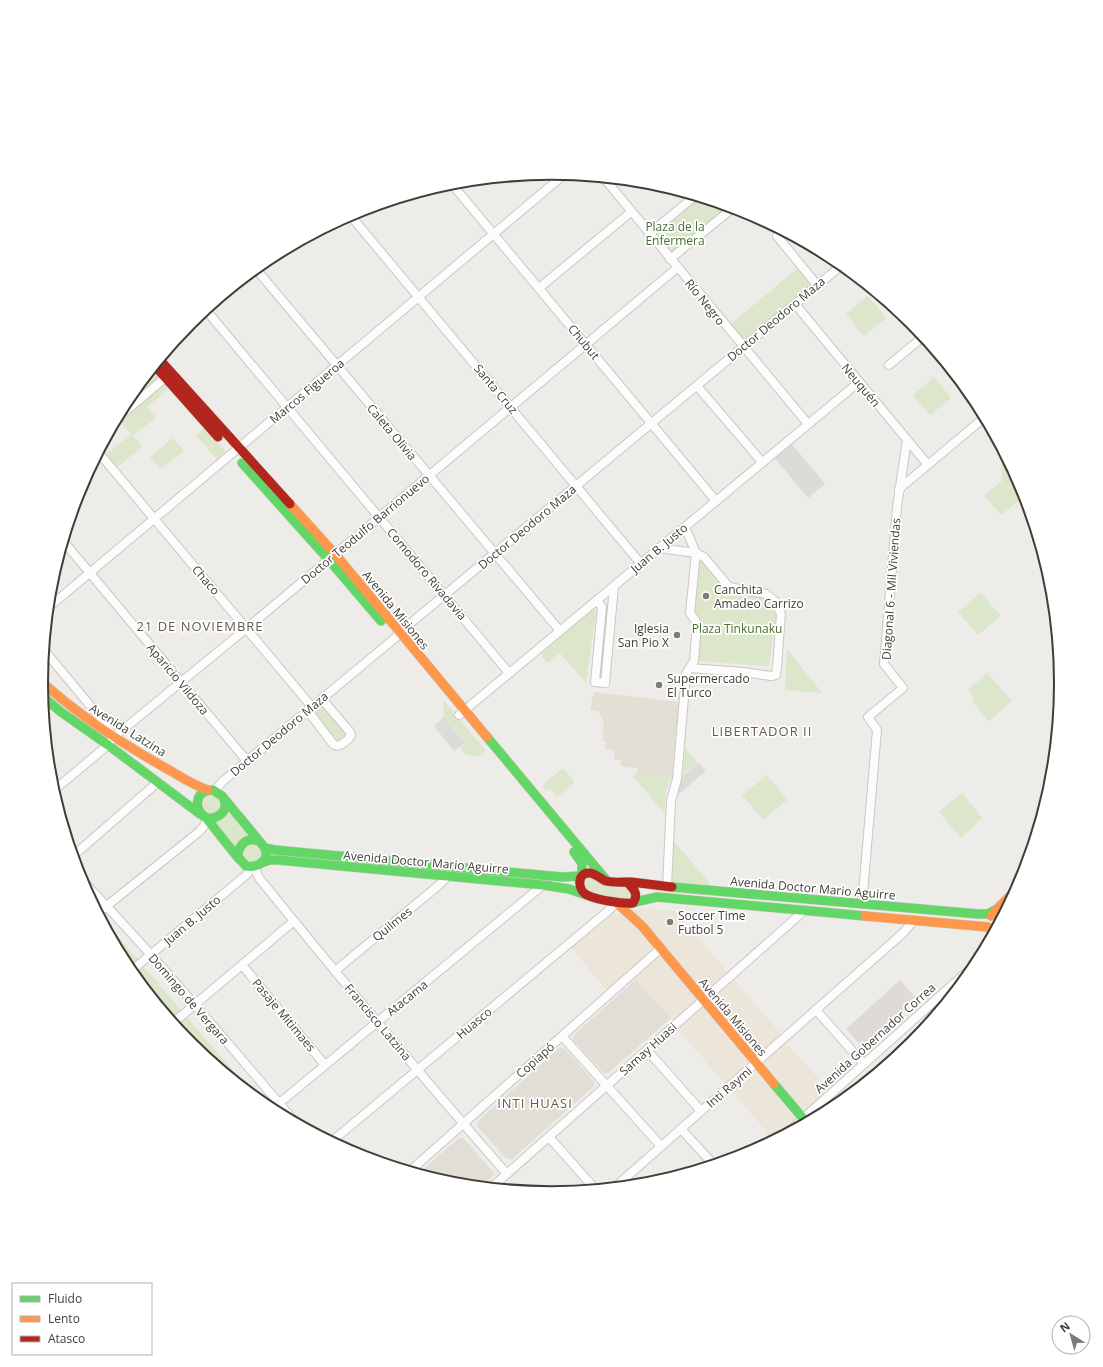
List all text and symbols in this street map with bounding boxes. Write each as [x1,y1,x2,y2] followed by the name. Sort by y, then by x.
[645,218,705,249] park label: Plaza de la Enfermera
[723,273,829,365] street label: Doctor Deodoro Maza
[681,275,729,329] street label: Río Negro
[564,321,604,363] street label: Chubut
[266,355,348,427] street label: Marcos Figueroa
[838,360,884,410] street label: Neuquén
[470,361,522,418] street label: Santa Cruz
[363,400,421,464] street label: Caleta Olivia
[297,470,433,588] street label: Doctor Teodulfo Barrionuevo
[474,481,580,573] street label: Doctor Deodoro Maza
[878,517,904,661] street label: Diagonal 6 - Mil Viviendas
[626,519,691,578] street label: Juan B. Justo
[383,524,471,624] street label: Comodoro Rivadavia
[188,561,224,599] street label: Chaco
[359,567,433,653] street label: Avenida Misiones
[714,581,804,612] place label: Canchita Amadeo Carrizo
[701,591,711,601] marker: Canchita Amadeo Carrizo
[136,617,264,635] district label: 21 DE NOVIEMBRE
[618,620,669,651] place label: Iglesia San Pio X
[692,620,782,637] park label: Plaza Tinkunaku
[672,630,682,640] marker: Iglesia San Pio X
[143,640,213,718] street label: Aparicio Vildoza
[667,670,750,701] place label: Supermercado El Turco
[654,680,664,690] marker: Supermercado El Turco
[226,688,332,780] street label: Doctor Deodoro Maza
[86,700,170,760] street label: Avenida Latzina
[712,722,812,740] district label: LIBERTADOR II
[343,846,510,878] street label: Avenida Doctor Mario Aguirre
[730,872,897,904] street label: Avenida Doctor Mario Aguirre
[159,891,224,950] street label: Juan B. Justo
[369,903,416,945] street label: Quilmes
[678,907,746,938] place label: Soccer Time Futbol 5
[665,917,675,927] marker: Soccer Time Futbol 5
[145,950,233,1048] street label: Domingo de Vergara
[695,974,771,1060] street label: Avenida Misiones
[248,975,320,1055] street label: Pasaje Mitimaes
[383,976,431,1020] street label: Atacama
[811,979,939,1097] street label: Avenida Gobernador Correa
[341,980,415,1064] street label: Francisco Latzina
[453,1003,495,1043] street label: Huasco
[616,1019,680,1079] street label: Samay Huasi
[512,1038,558,1082] street label: Copiapó
[703,1062,755,1112] street label: Inti Raymi
[497,1094,573,1112] district label: INTI HUASI
[12,1283,152,1355] legend
[48,1290,82,1307] text: Fluido
[48,1310,80,1327] text: Lento
[1051,1315,1091,1355] north arrow
[1057,1318,1073,1335] text: N
[48,1330,85,1347] text: Atasco

